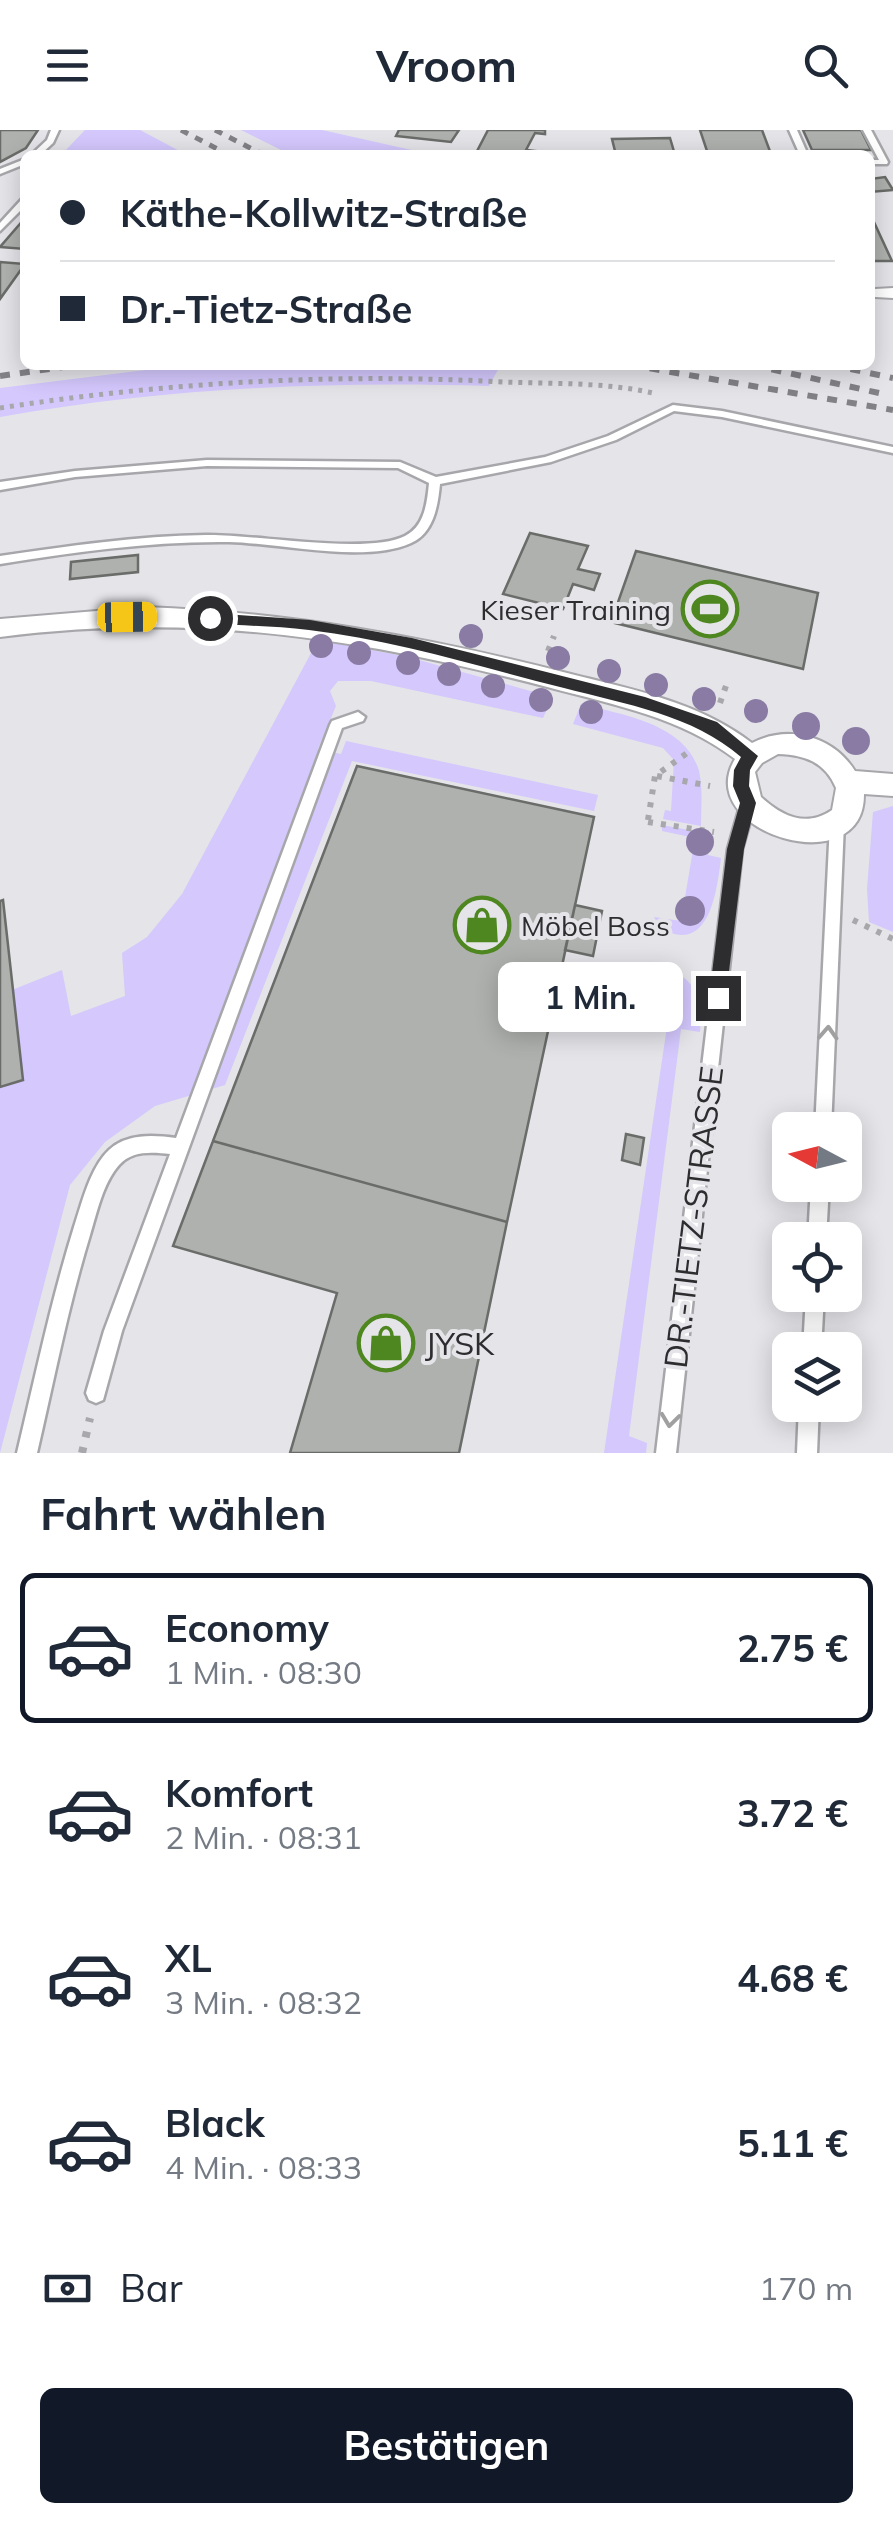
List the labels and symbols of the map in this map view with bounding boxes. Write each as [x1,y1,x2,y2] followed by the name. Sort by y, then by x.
[680,579,740,639] sports icon: Kieser Training
[480,592,671,627] place label: Kieser Training
[188,596,233,641] route start
[97,601,157,633] car
[452,895,512,955] shop icon: Möbel Boss
[521,908,670,943] place label: Möbel Boss
[498,963,683,1033] callout: 1 Min.
[696,976,741,1021] route end
[817,1024,838,1040] one-way arrow
[655,1064,731,1370] street label: DR.-TIETZ-STRASSE
[772,1112,862,1202] north arrow
[356,1313,416,1373] shop icon: JYSK
[425,1323,495,1363] place label: JYSK
[660,1412,681,1428] one-way arrow

